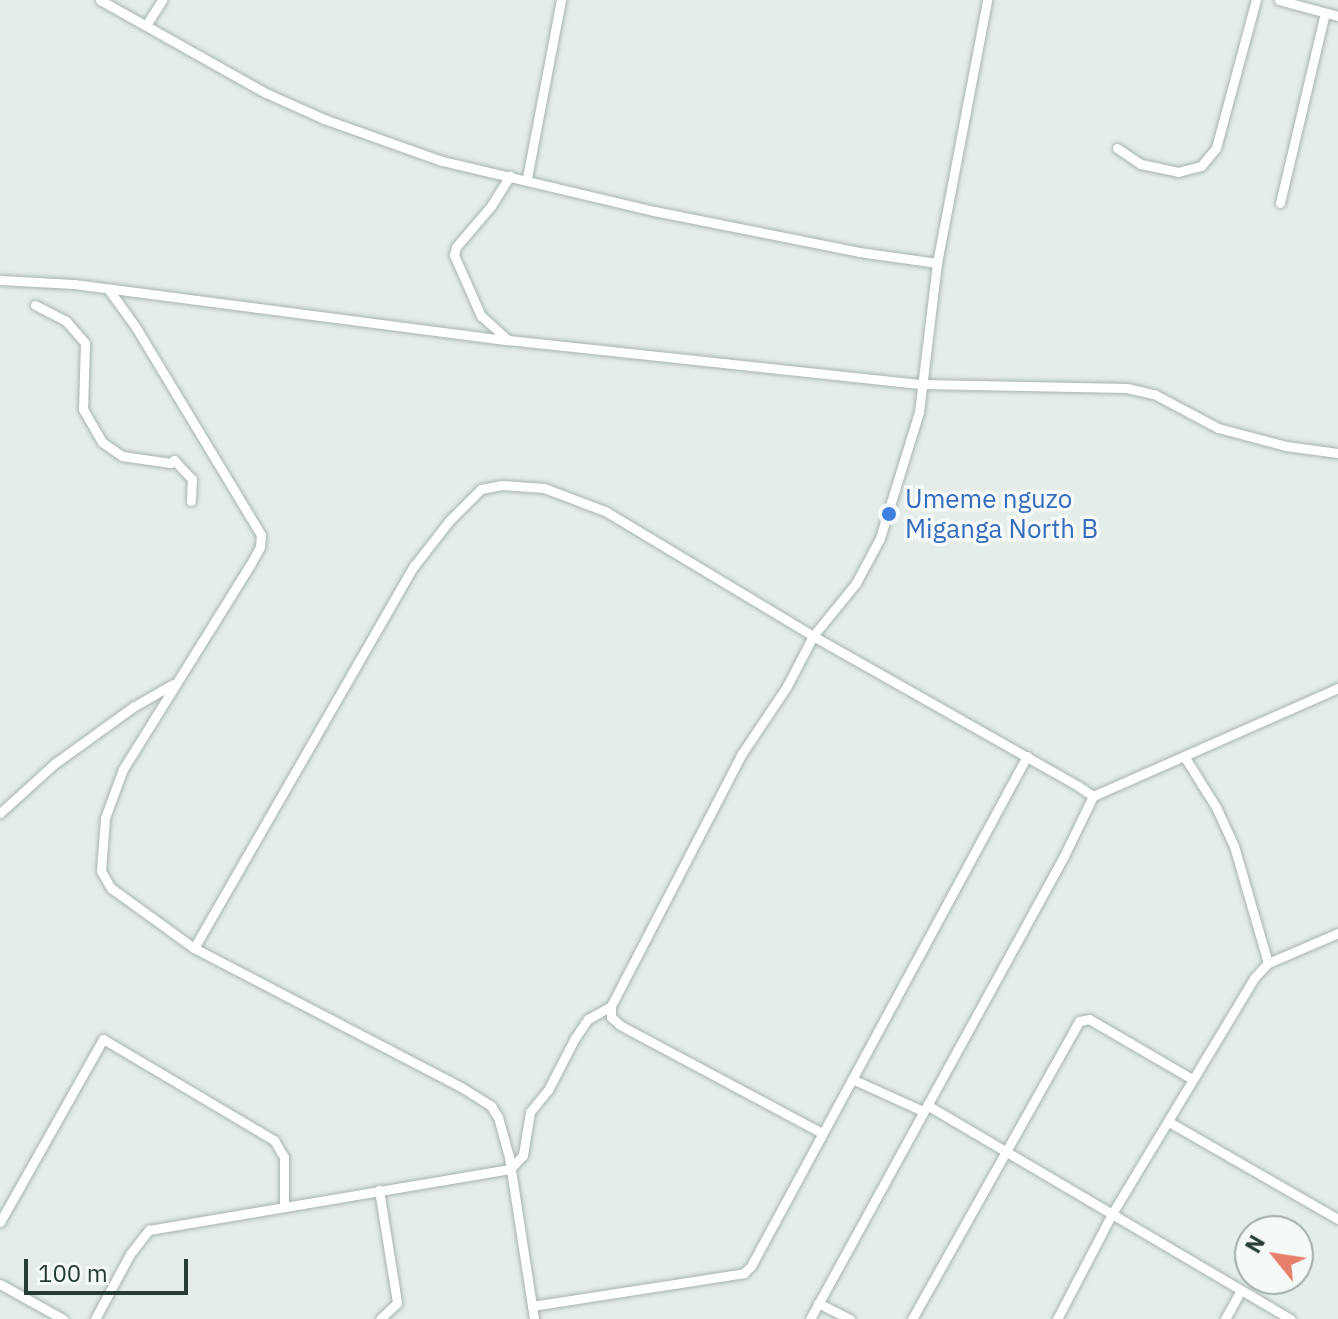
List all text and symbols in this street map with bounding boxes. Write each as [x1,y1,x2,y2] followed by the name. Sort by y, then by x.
[905,483,1098,544] place label: Umeme nguzo Miganga North B
[880,505,898,523] marker: Umeme nguzo Miganga North B
[1234,1215,1314,1295] north arrow
[1238,1230,1271,1258] text: N
[28,1243,192,1293] scale bar
[38,1257,108,1289] text: 100 m

